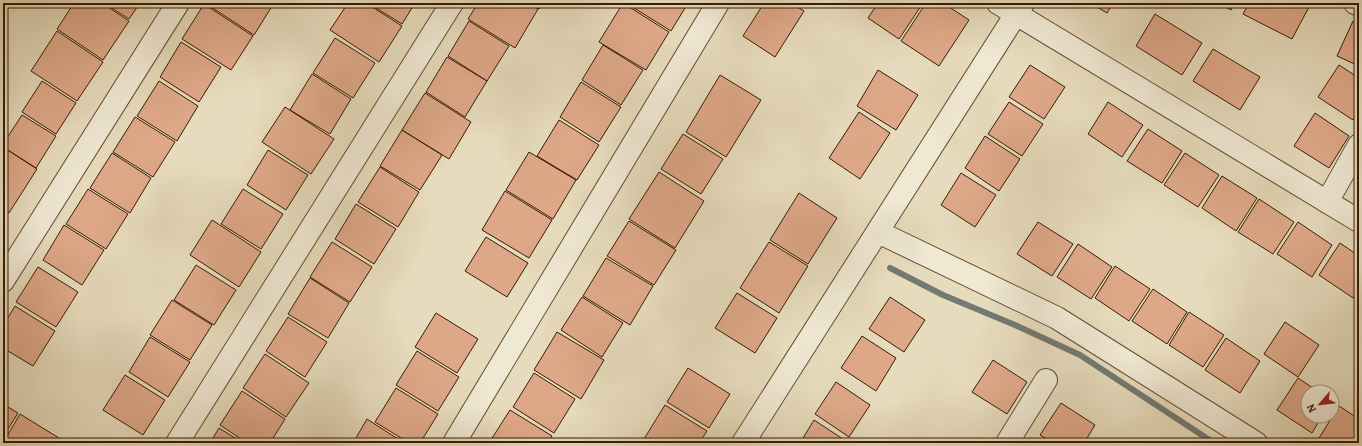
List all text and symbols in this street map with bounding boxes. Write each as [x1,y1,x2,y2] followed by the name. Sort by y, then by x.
[1300,384,1340,424] north arrow
[1303,401,1320,416] text: N

